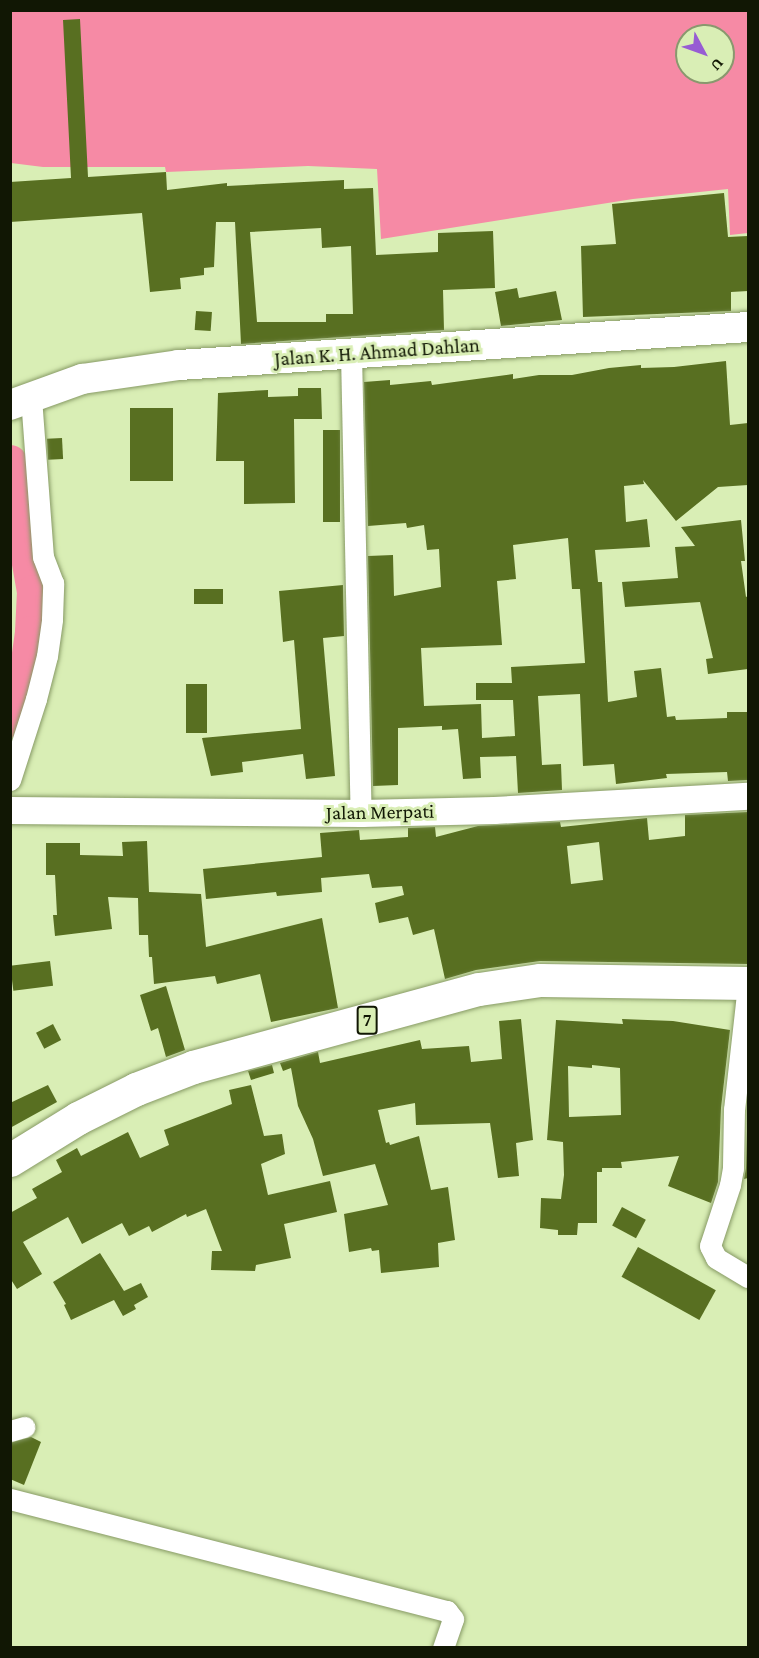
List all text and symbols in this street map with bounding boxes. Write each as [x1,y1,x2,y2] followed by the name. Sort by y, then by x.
[675,24,735,84] north arrow
[707,55,727,75] text: U
[274,333,480,371] street label: Jalan K. H. Ahmad Dahlan
[326,799,434,825] street label: Jalan Merpati
[356,1005,378,1035] road number: 7

